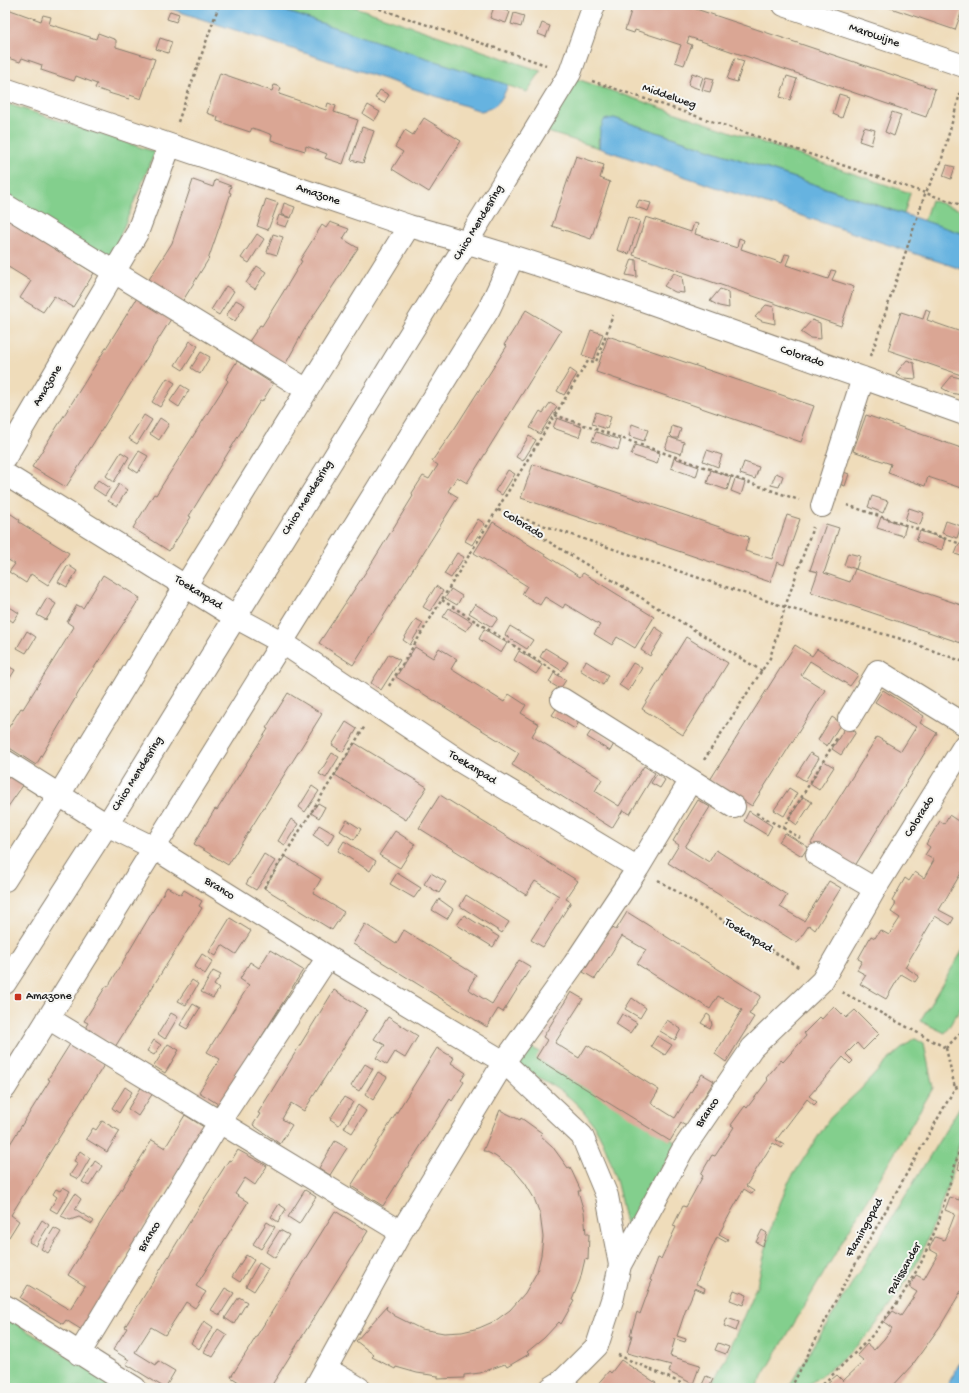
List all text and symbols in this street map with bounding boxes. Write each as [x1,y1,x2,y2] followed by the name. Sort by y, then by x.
[847,21,902,51] street label: Marowijne
[640,81,698,113] street label: Middelweg
[294,181,343,209] street label: Amazone
[451,182,507,263] street label: Chico Mendesring
[778,343,826,371] street label: Colorado
[30,362,66,409] street label: Amazone
[279,458,337,538] street label: Chico Mendesring
[500,507,546,543] street label: Colorado
[170,572,226,614] street label: Toekanpad
[109,734,167,814] street label: Chico Mendesring
[444,747,500,789] street label: Toekanpad
[902,794,938,840] street label: Colorado
[200,874,237,904] street label: Branco
[720,915,776,957] street label: Toekanpad
[26,990,72,1004] place label: Amazone
[13,992,23,1002] marker: Amazone
[692,1095,723,1131] street label: Branco
[843,1195,887,1261] street label: Flamingopad
[135,1219,165,1256] street label: Branco
[885,1239,926,1298] street label: Palissander

